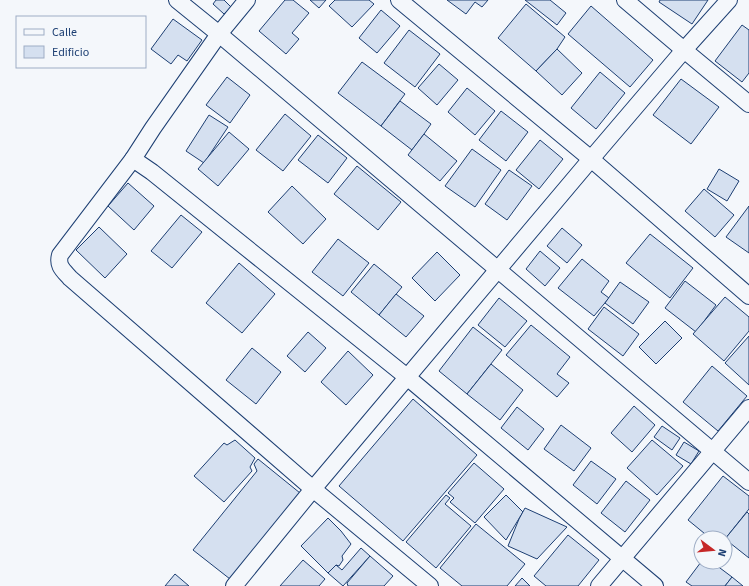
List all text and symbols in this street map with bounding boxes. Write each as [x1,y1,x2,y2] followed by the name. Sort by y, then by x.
[16,16,146,68] legend
[52,24,77,41] text: Calle
[52,44,89,61] text: Edificio
[693,530,733,570] north arrow
[714,547,730,558] text: N

